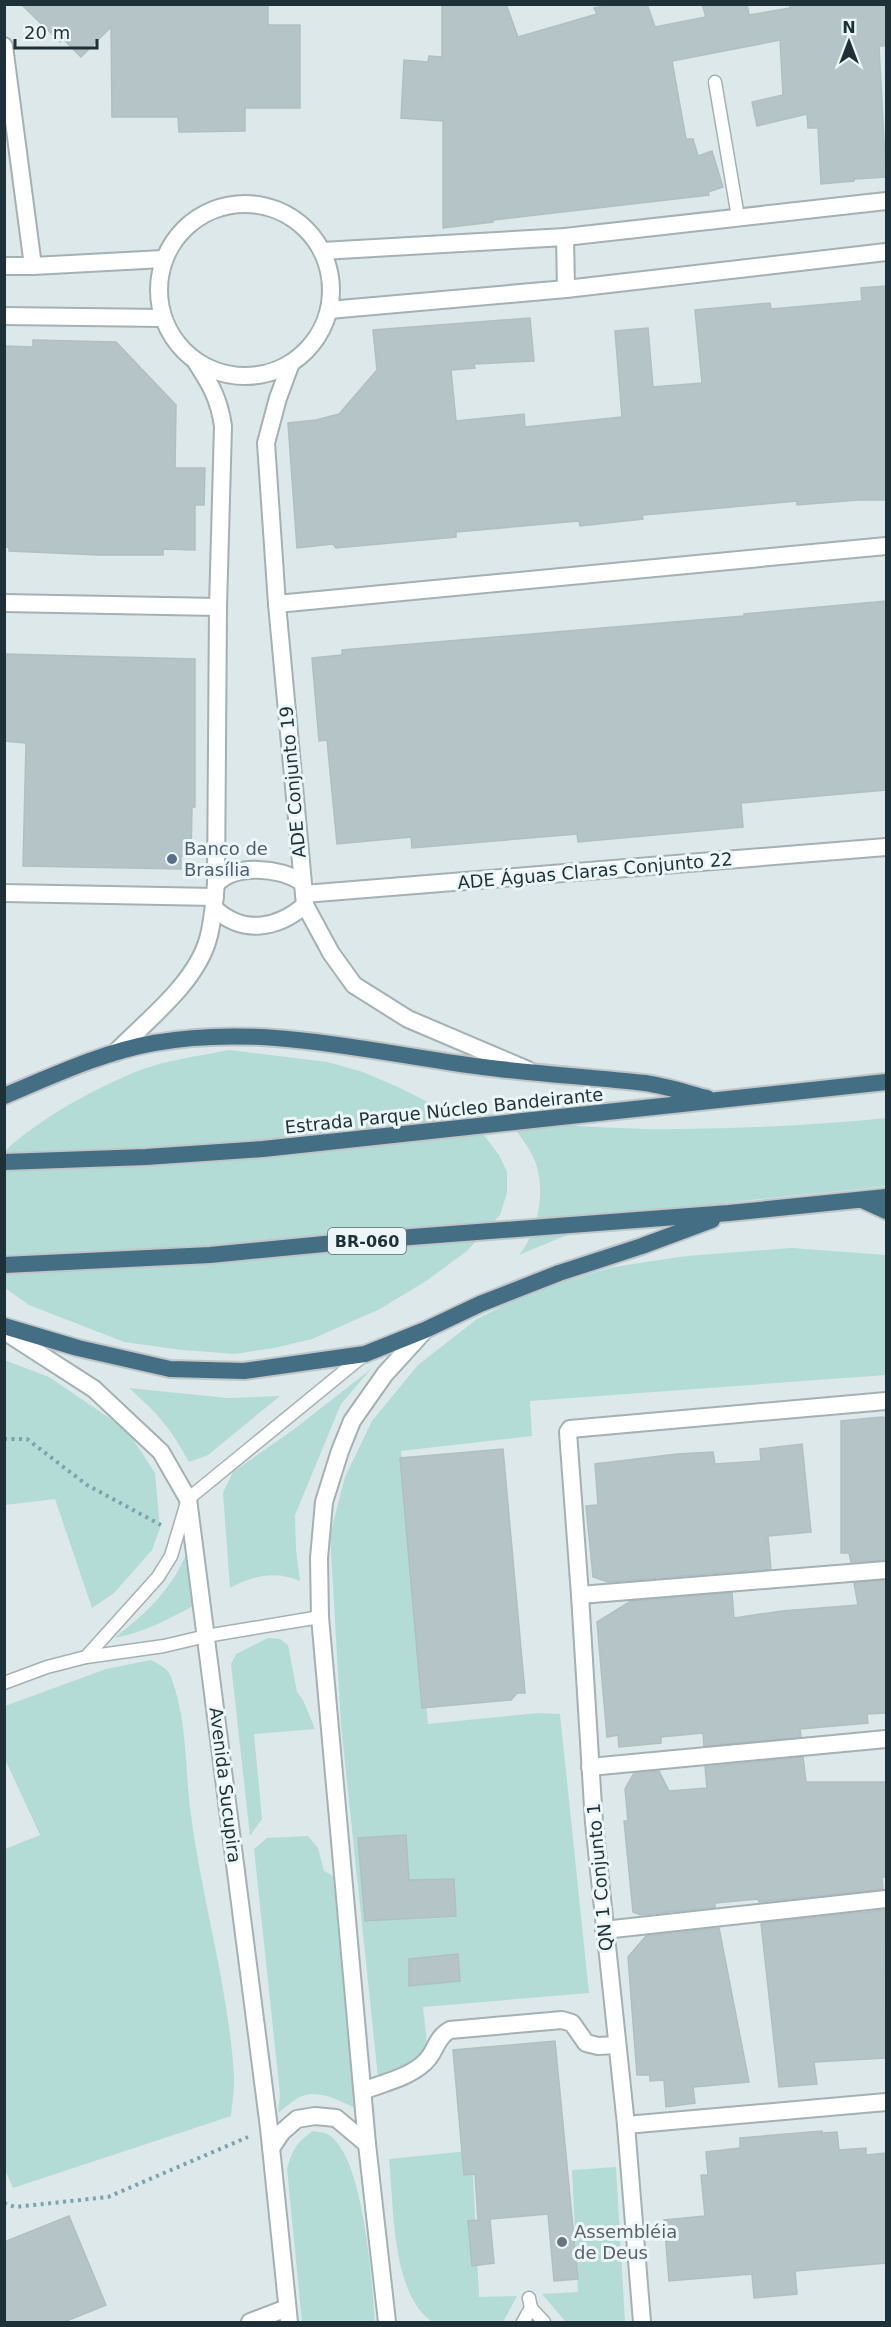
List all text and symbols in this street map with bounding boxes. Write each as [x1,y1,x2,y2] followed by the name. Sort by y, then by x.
[15,12,98,50] scale bar
[819,12,879,72] north arrow
[842,18,856,37] text: N
[24,22,70,43] text: 20 m
[275,705,310,859] street label: ADE Conjunto 19
[184,838,268,880] place label: Banco de Brasília
[456,848,733,893] street label: ADE Águas Claras Conjunto 22
[165,852,179,866] marker: Banco de Brasília
[284,1083,604,1138] street label: Estrada Parque Núcleo Bandeirante
[328,1228,406,1254] road number: BR-060
[206,1706,245,1864] street label: Avenida Sucupira
[583,1802,616,1952] street label: QN 1 Conjunto 1
[574,2221,677,2263] place label: Assembléia de Deus
[555,2235,569,2249] marker: Assembléia de Deus

